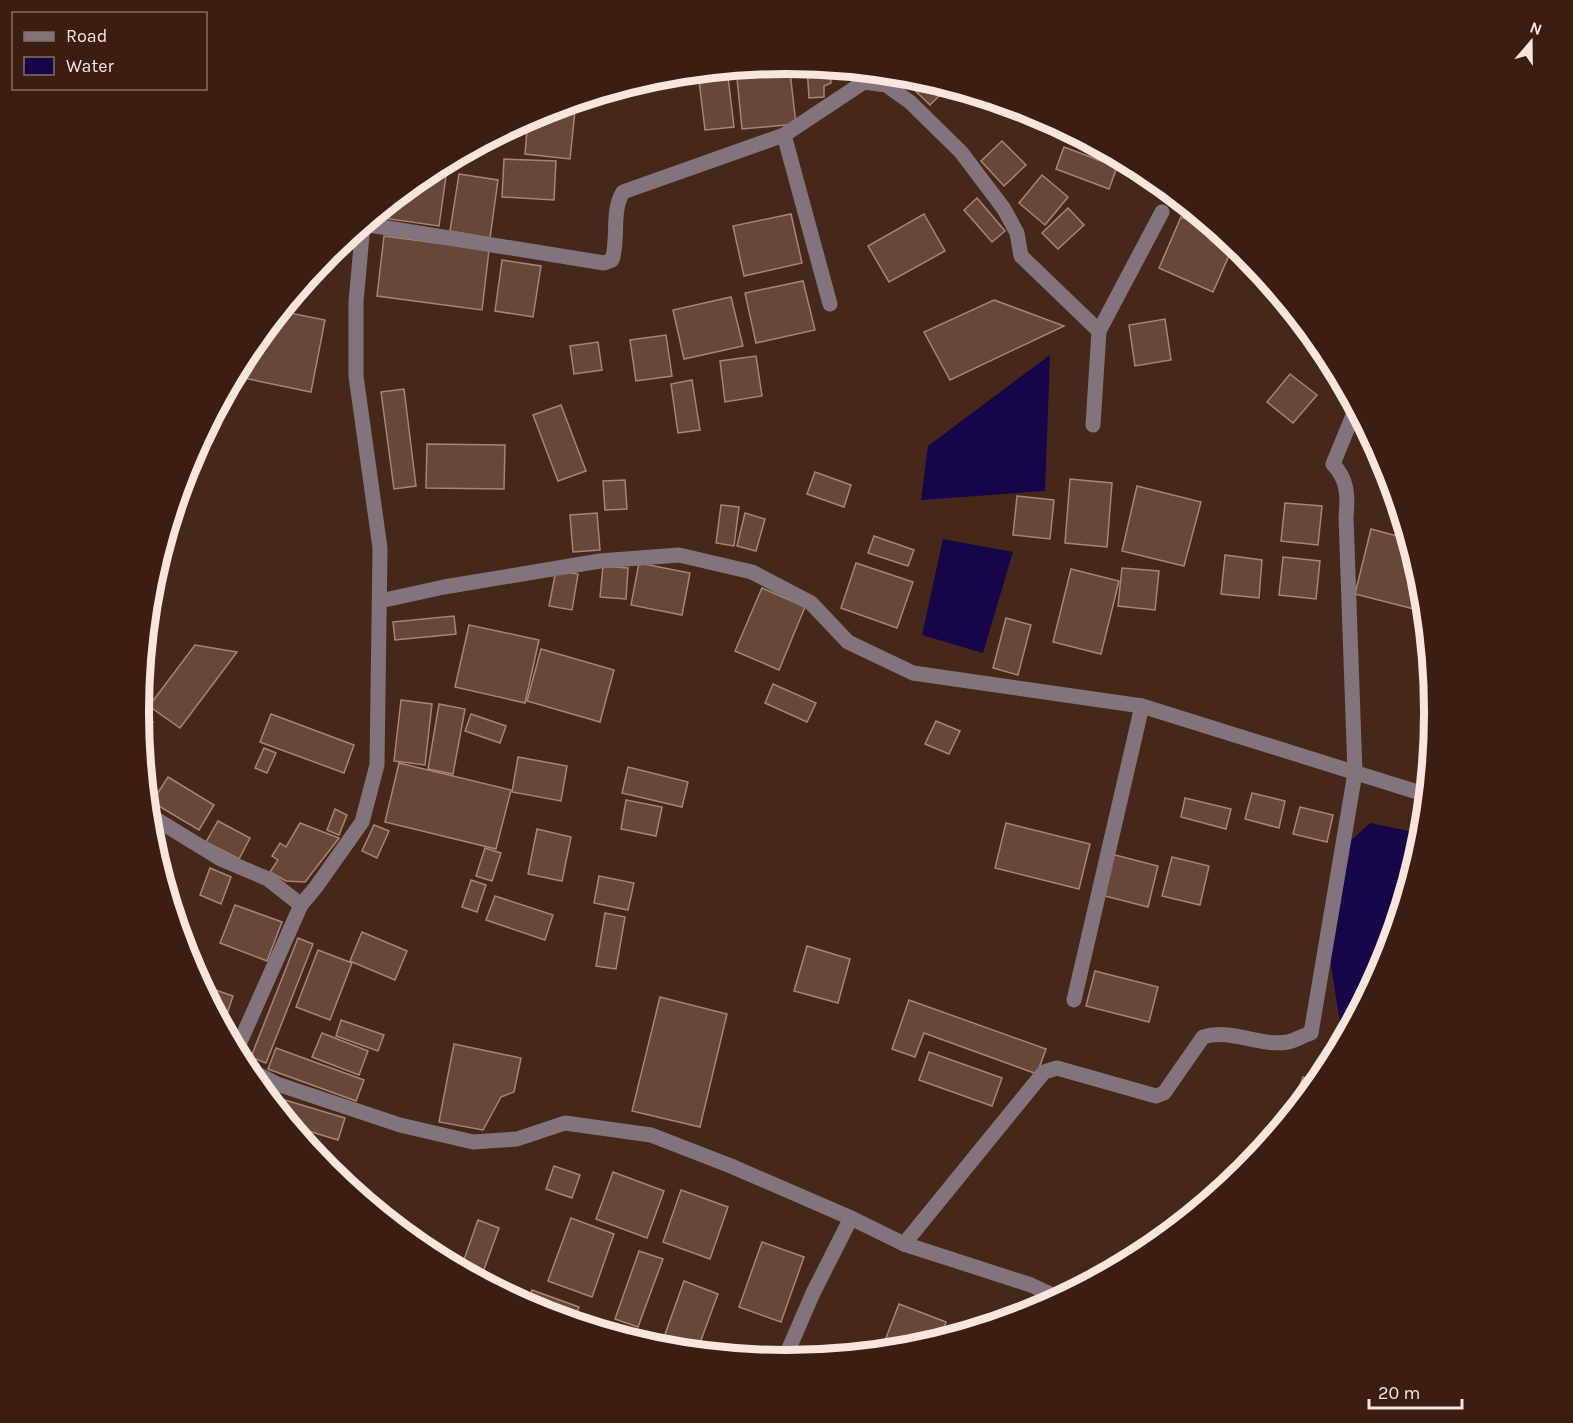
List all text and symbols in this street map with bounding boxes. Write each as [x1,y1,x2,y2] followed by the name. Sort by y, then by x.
[12,12,207,90] legend
[1501,12,1561,72] north arrow
[1527,17,1545,39] text: N
[66,25,107,47] text: Road
[66,55,114,77] text: Water
[1369,1372,1462,1410] scale bar
[1378,1382,1420,1404] text: 20 m

